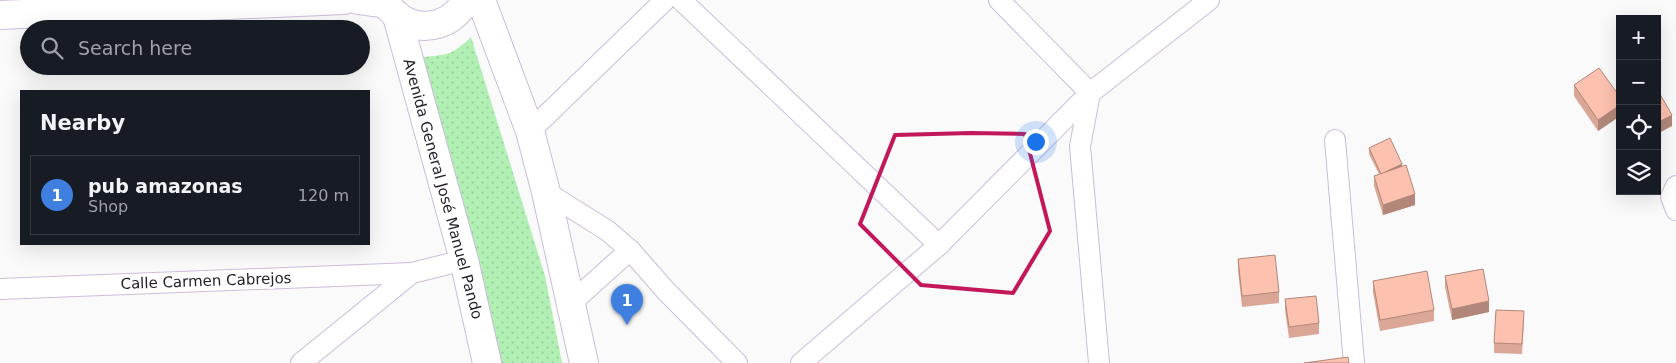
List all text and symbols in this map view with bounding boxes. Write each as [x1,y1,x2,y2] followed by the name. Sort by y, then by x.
[1616,15,1661,195] map controls
[1616,15,1661,60] button: +
[20,20,370,75] search box
[38,34,66,62] icon: search
[78,37,192,59] text: Search here
[399,57,487,321] street label: Avenida General José Manuel Pando
[1616,60,1661,105] button: −
[1616,105,1661,150] button: locate
[40,111,125,135] text: Nearby
[1023,129,1049,155] your location
[1616,150,1661,195] button: layers
[88,175,243,197] text: pub amazonas
[51,186,63,205] text: 1
[298,186,349,205] text: 120 m
[88,197,128,216] text: Shop
[120,269,292,293] street label: Calle Carmen Cabrejos
[611,284,643,325] pin: 1

